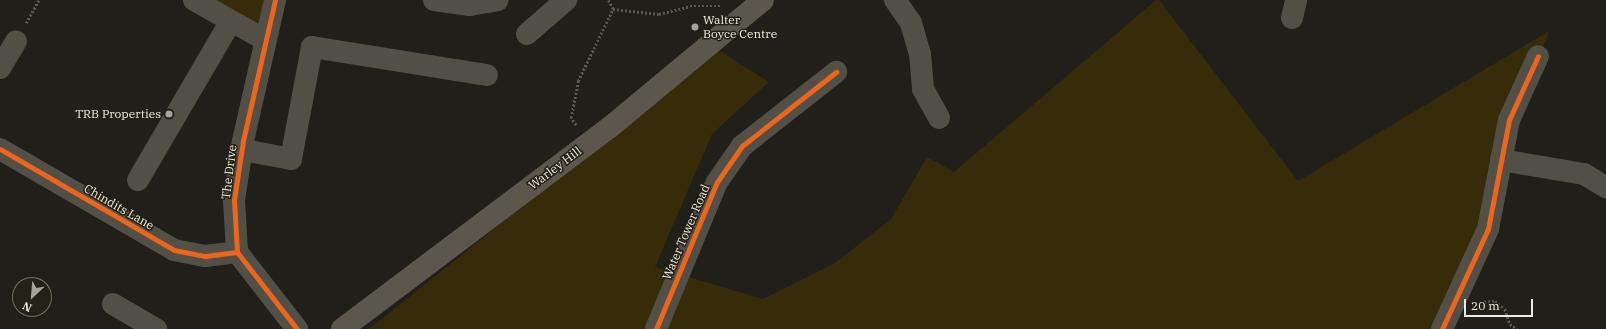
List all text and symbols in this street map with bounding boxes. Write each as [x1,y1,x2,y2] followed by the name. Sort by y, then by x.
[703,13,777,41] place label: Walter Boyce Centre
[690,22,700,32] marker: Walter Boyce Centre
[75,107,161,121] place label: TRB Properties
[164,109,174,119] marker: TRB Properties
[526,143,584,193] street label: Warley Hill
[219,144,239,200] street label: The Drive
[81,181,157,233] street label: Chindits Lane
[659,182,713,282] street label: Water Tower Road
[12,277,52,317] north arrow
[1466,291,1535,317] scale bar
[1471,298,1500,313] text: 20 m
[20,299,34,315] text: N

